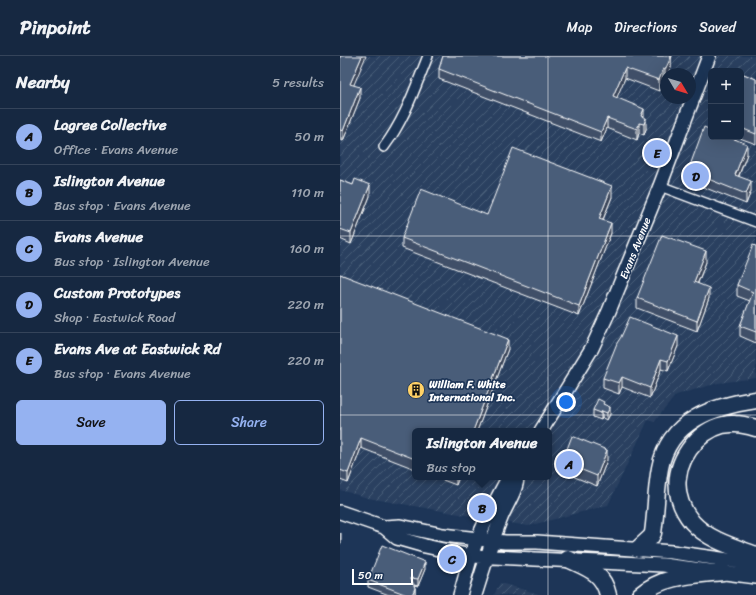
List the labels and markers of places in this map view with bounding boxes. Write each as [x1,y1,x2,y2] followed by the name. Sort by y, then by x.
[644,138,670,168] pin: E
[683,161,709,191] pin: D
[428,375,516,407] place label: William F. White International Inc.
[406,380,426,400] building icon: William F. White International Inc.
[556,449,582,479] pin: A
[469,493,495,523] pin: B
[439,544,465,574] pin: C

